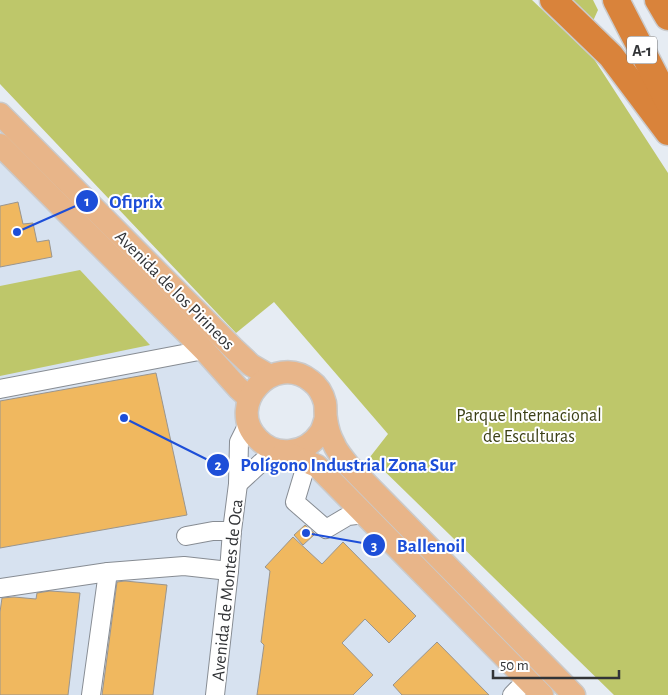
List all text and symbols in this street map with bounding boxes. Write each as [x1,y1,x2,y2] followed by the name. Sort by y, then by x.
[627,36,657,64] road number: A-1
[74,184,173,218] callout: Ofiprix
[109,193,163,212] text: Ofiprix
[84,194,90,209] text: 1
[111,228,237,354] street label: Avenida de los Pirineos
[456,407,602,446] park label: Parque Internacional de Esculturas
[206,448,466,482] callout: Polígono Industrial Zona Sur
[240,456,456,475] text: Polígono Industrial Zona Sur
[214,458,222,473] text: 2
[209,498,247,682] street label: Avenida de Montes de Oca
[362,528,475,562] callout: Ballenoil
[397,537,465,556] text: Ballenoil
[371,539,377,554] text: 3
[493,648,619,680] scale bar
[500,658,529,673] text: 50 m

